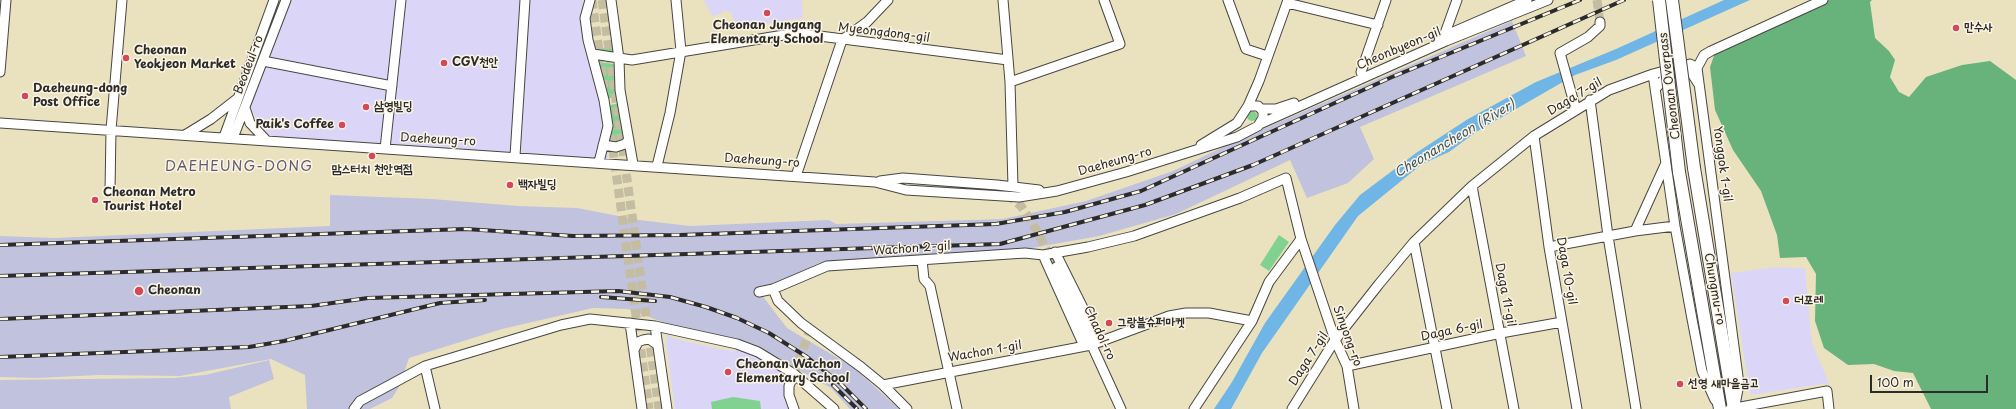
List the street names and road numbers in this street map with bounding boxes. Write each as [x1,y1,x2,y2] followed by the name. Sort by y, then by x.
[837,20,931,46] street label: Myeongdong-gil
[1355,25,1443,73] street label: Cheonbyeon-gil
[1656,32,1684,140] street label: Cheonan Overpass
[231,34,267,96] street label: Beodeul-ro
[1545,75,1605,119] street label: Daga 7-gil
[1710,125,1734,203] street label: Yonggok 1-gil
[400,131,476,149] street label: Daeheung-ro
[1077,145,1153,179] street label: Daeheung-ro
[724,151,800,171] street label: Daeheung-ro
[1553,236,1579,306] street label: Daga 10-gil
[873,239,951,259] street label: Wachon 2-gil
[1701,252,1727,326] street label: Chungmu-ro
[1492,262,1518,328] street label: Daga 11-gil
[1080,304,1118,362] street label: Chadol-ro
[1329,304,1365,368] street label: Sinyong-ro
[1420,317,1484,345] street label: Daga 6-gil
[1286,329,1332,389] street label: Daga 7-gil
[947,338,1023,366] street label: Wachon 1-gil

